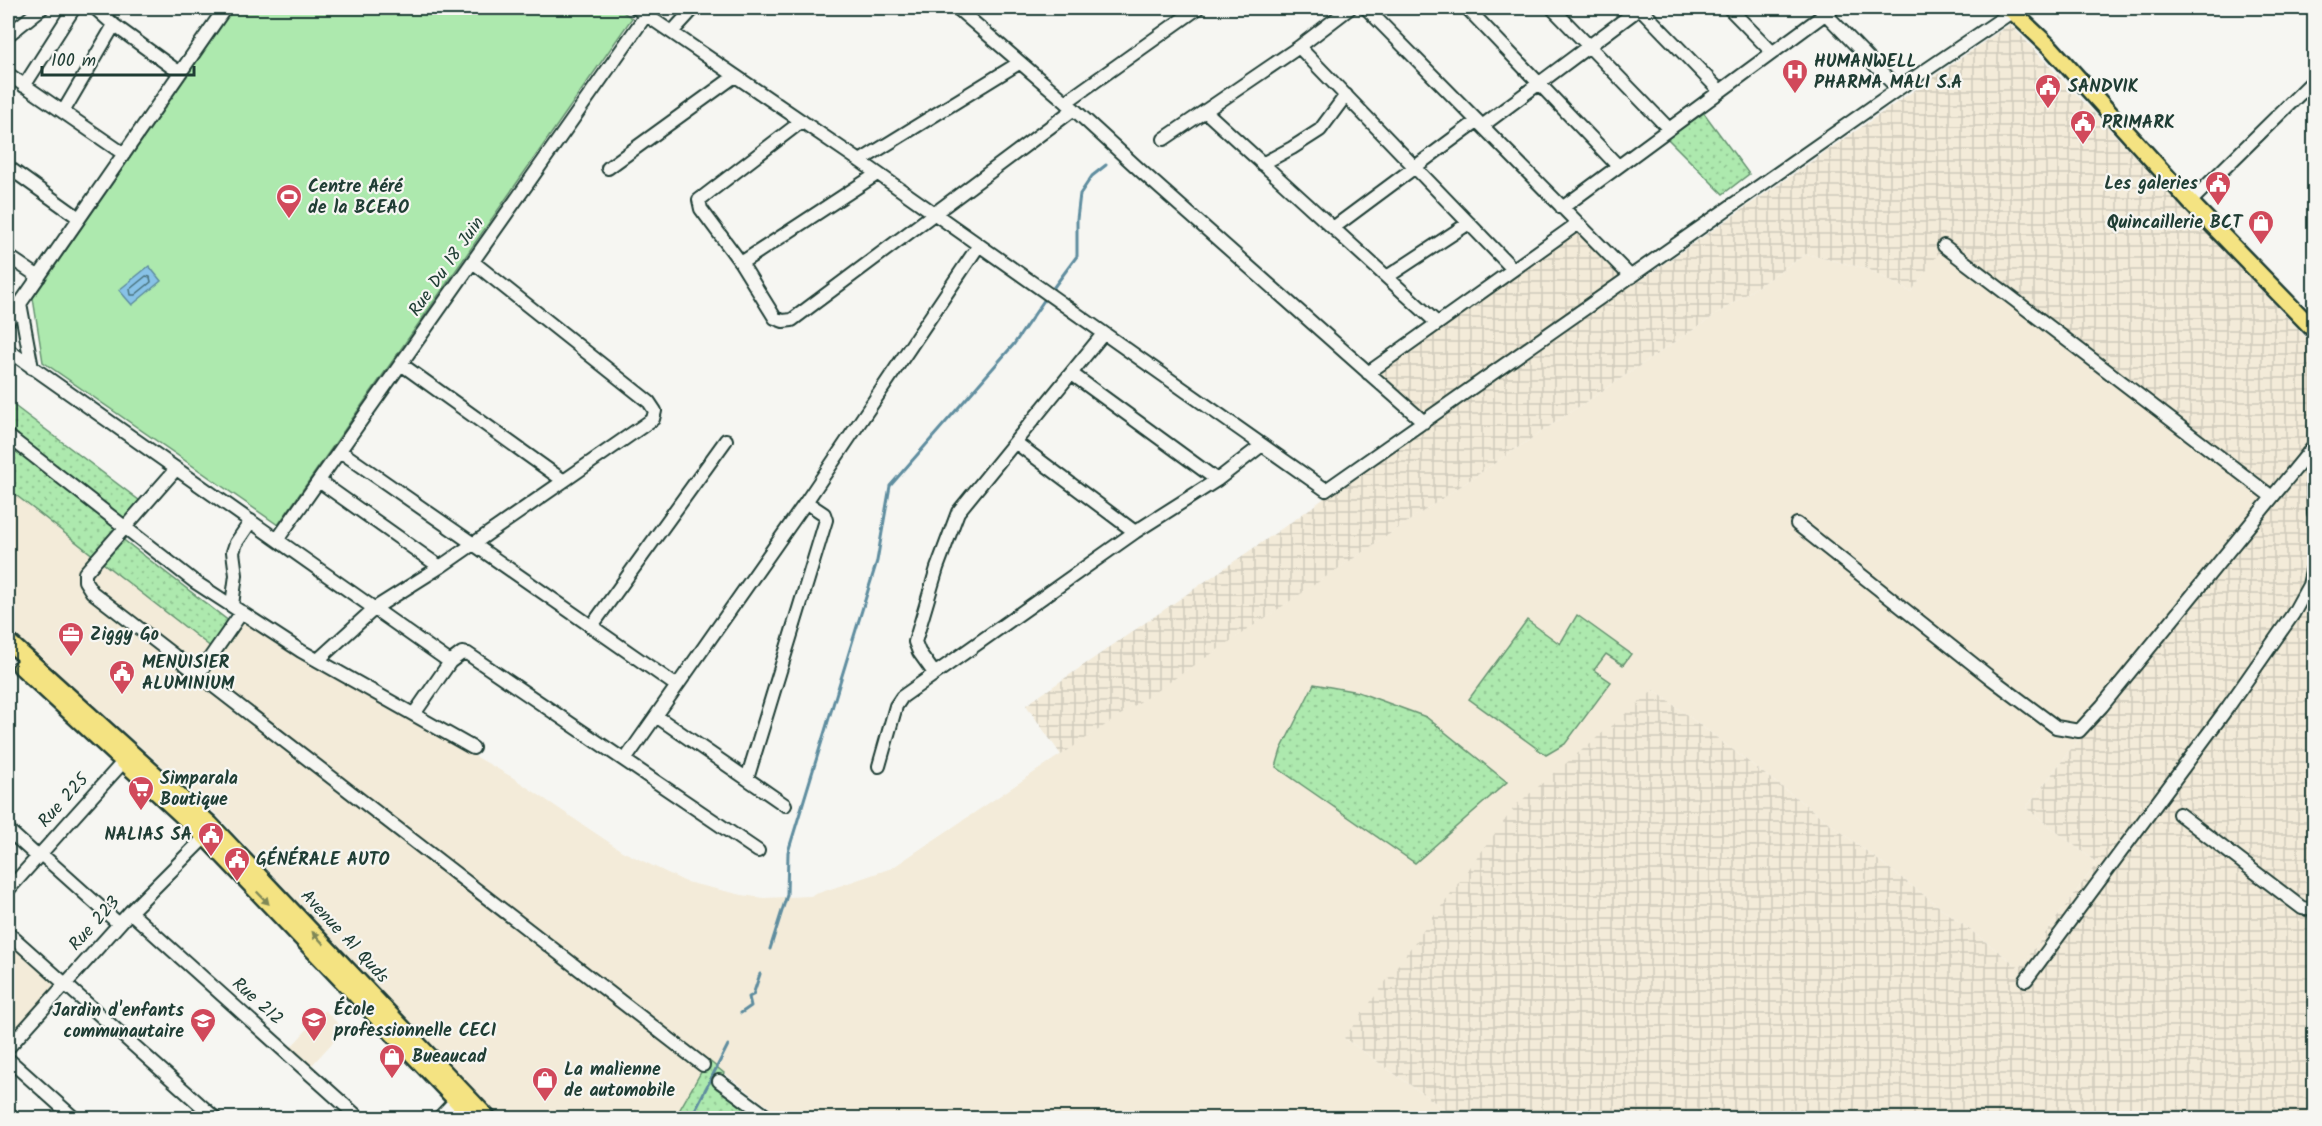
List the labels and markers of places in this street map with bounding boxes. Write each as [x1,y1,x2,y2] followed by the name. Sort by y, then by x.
[1814,48,1962,98] place label: HUMANWELL PHARMA MALI S.A
[1780,57,1810,95] hospital icon: HUMANWELL PHARMA MALI S.A
[2033,72,2063,110] public building icon: SANDVIK
[2068,73,2139,102] place label: SANDVIK
[2068,108,2098,146] public building icon: PRIMARK
[2102,109,2175,138] place label: PRIMARK
[2203,169,2233,207] public building icon: Les galeries
[2104,170,2199,199] place label: Les galeries
[308,173,409,223] place label: Centre Aéré de la BCEAO
[274,182,304,220] sports icon: Centre Aéré de la BCEAO
[2246,208,2276,246] shop icon: Quincaillerie BCT
[2107,209,2244,238] place label: Quincaillerie BCT
[56,620,86,658] office icon: Ziggy Go
[90,621,159,650] place label: Ziggy Go
[142,649,235,699] place label: MENUISIER ALUMINIUM
[107,658,137,696] public building icon: MENUISIER ALUMINIUM
[160,765,238,815] place label: Simparala Boutique
[126,774,156,812] supermarket icon: Simparala Boutique
[196,820,226,858] public building icon: NALIAS SA
[104,821,192,850] place label: NALIAS SA
[222,845,252,883] public building icon: GÉNÉRALE AUTO
[256,846,390,875] place label: GÉNÉRALE AUTO
[333,996,497,1046] place label: École professionnelle CECI
[52,997,185,1047] place label: Jardin d'enfants communautaire
[299,1005,329,1043] school or university icon: École professionnelle CECI
[188,1006,218,1044] school or university icon: Jardin d'enfants communautaire
[377,1042,407,1080] shop icon: Bueaucad
[412,1043,487,1072] place label: Bueaucad
[564,1056,675,1106] place label: La malienne de automobile
[530,1065,560,1103] shop icon: La malienne de automobile

